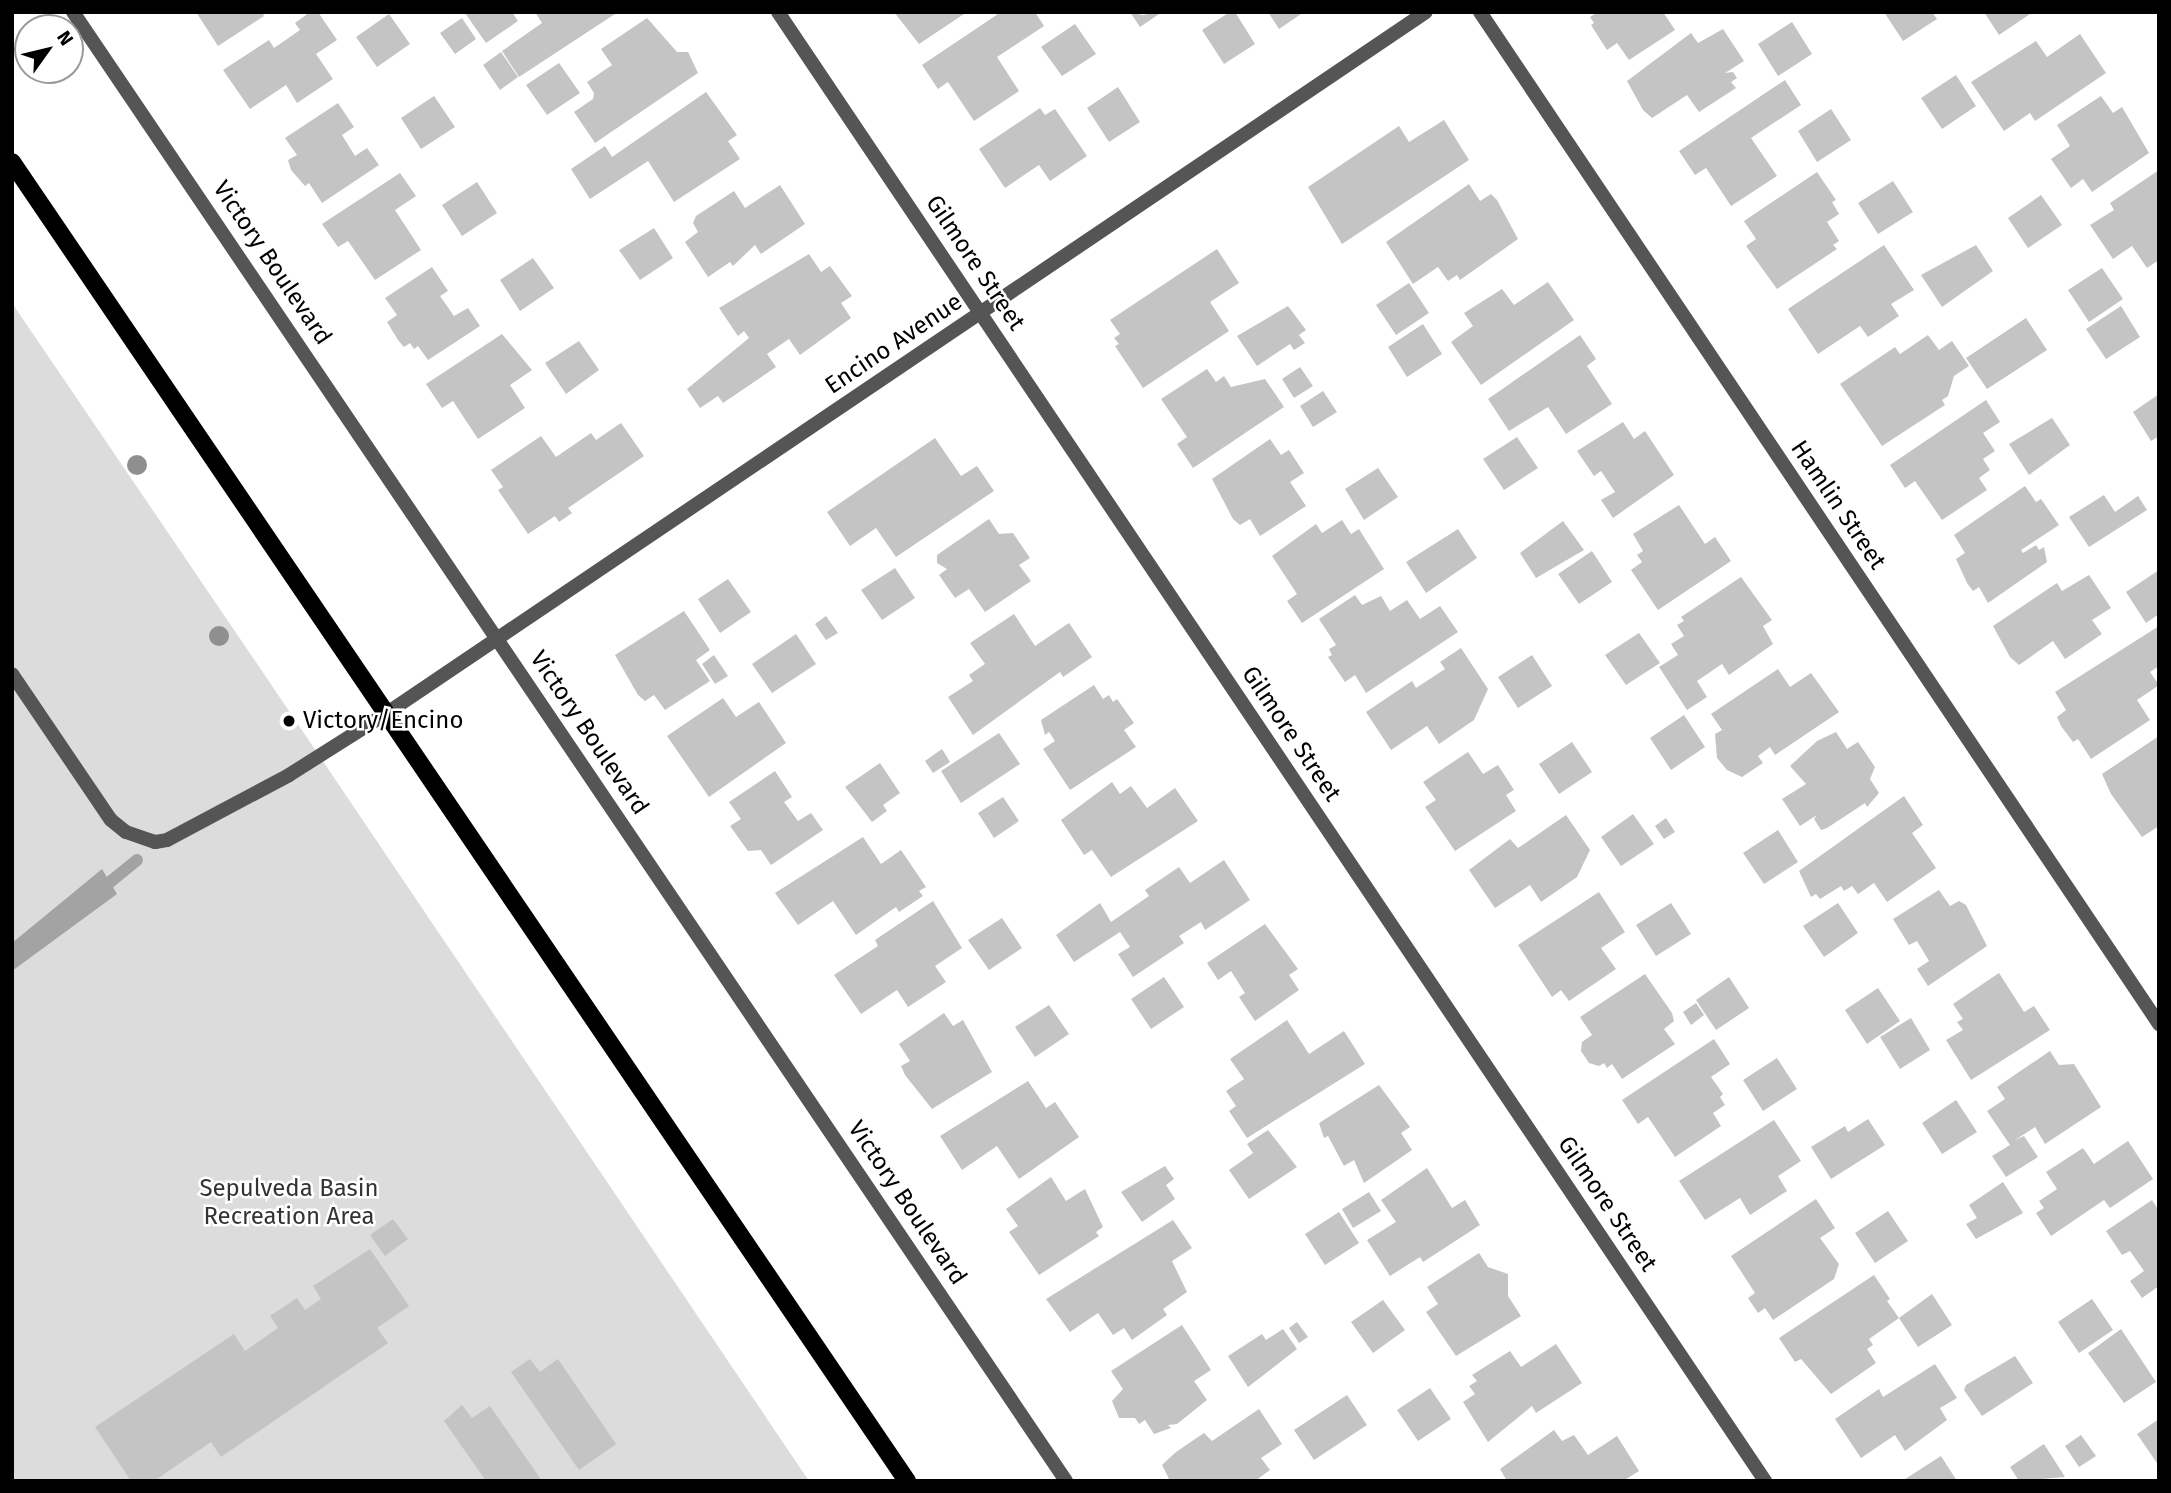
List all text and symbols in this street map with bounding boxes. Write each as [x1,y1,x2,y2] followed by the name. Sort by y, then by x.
[14,14,84,84] north arrow
[52,26,78,50] text: N
[207,176,337,350] street label: Victory Boulevard
[919,190,1031,336] street label: Gilmore Street
[820,288,968,400] street label: Encino Avenue
[1784,435,1892,575] street label: Hamlin Street
[524,646,654,820] street label: Victory Boulevard
[1235,661,1347,807] street label: Gilmore Street
[303,707,463,735] place label: Victory/Encino
[281,713,297,729] marker: Victory/Encino
[842,1116,972,1290] street label: Victory Boulevard
[1551,1131,1663,1277] street label: Gilmore Street
[199,1175,379,1231] park label: Sepulveda Basin Recreation Area

